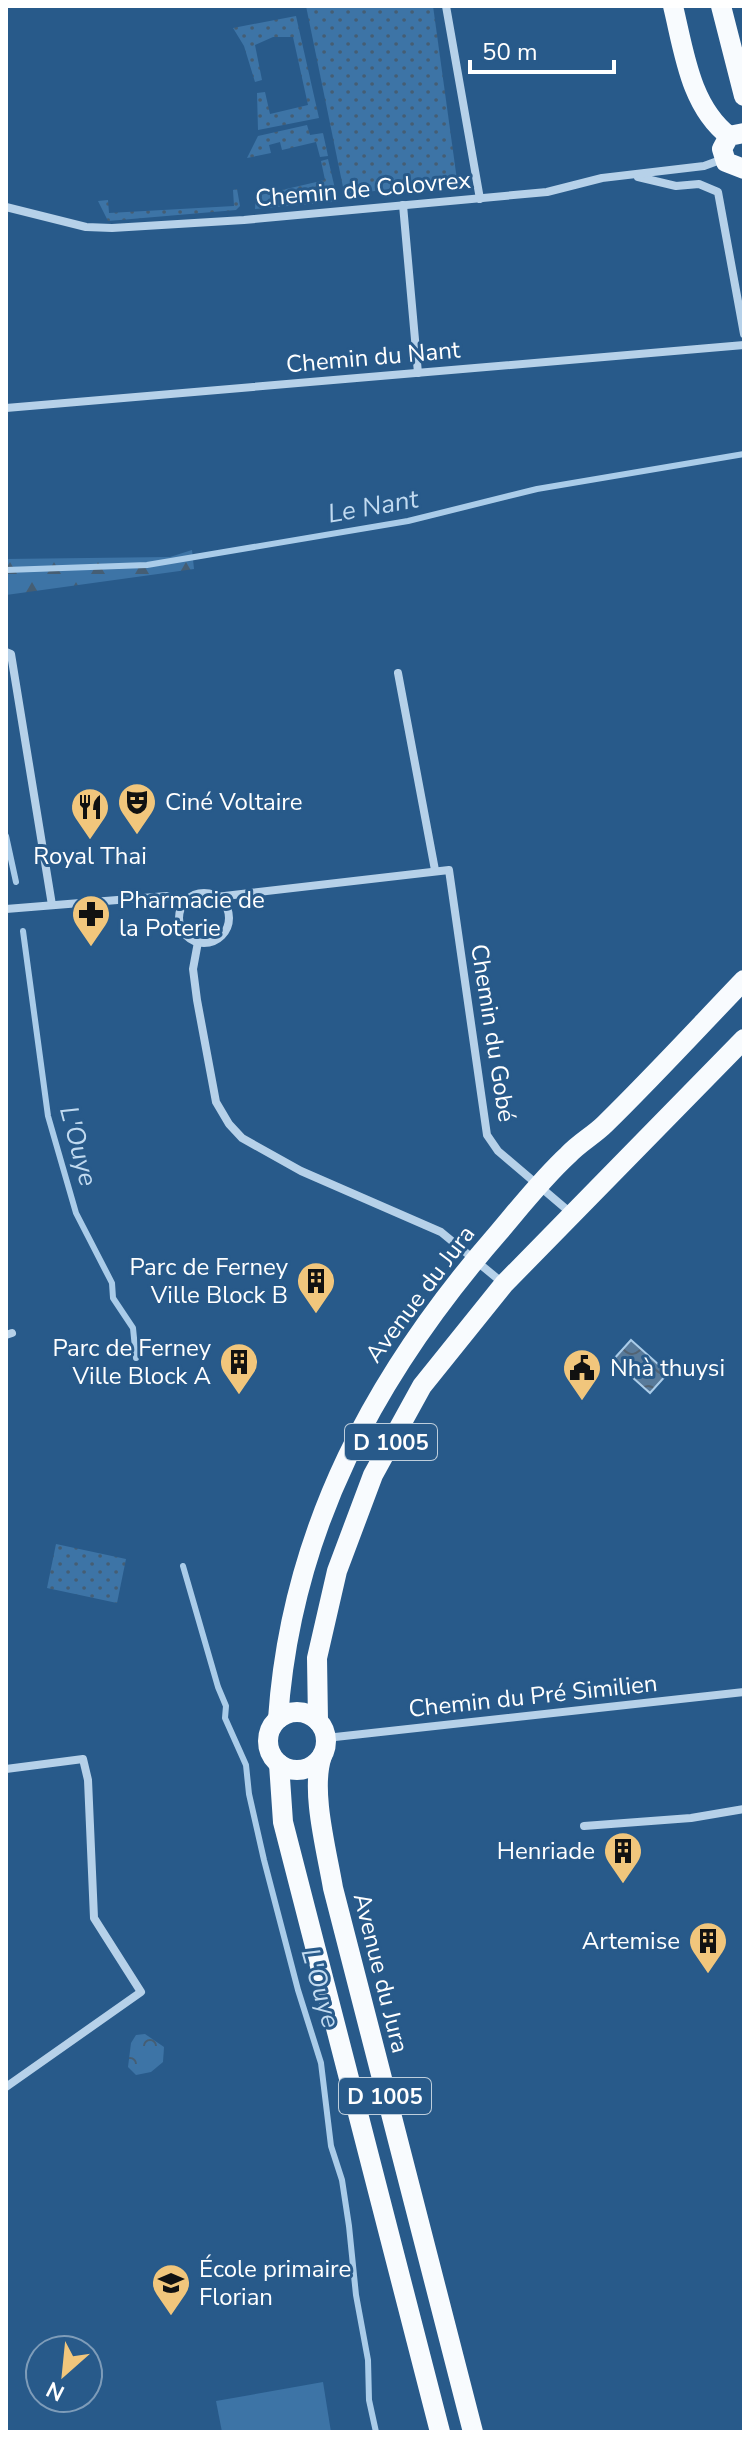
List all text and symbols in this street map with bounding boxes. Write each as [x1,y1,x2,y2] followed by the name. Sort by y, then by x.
[470,24,614,74] scale bar
[482,36,538,68] text: 50 m
[254,164,473,214] street label: Chemin de Colovrex
[285,333,462,381] street label: Chemin du Nant
[325,481,422,532] water label: Le Nant
[116,781,158,836] theatre icon: Ciné Voltaire
[69,786,111,841] restaurant icon: Royal Thai
[165,786,303,818] place label: Ciné Voltaire
[33,840,147,872] place label: Royal Thai
[119,884,265,944] place label: Pharmacie de la Poterie
[70,893,112,948] pharmacy icon: Pharmacie de la Poterie
[463,942,523,1124] street label: Chemin du Gobé
[51,1102,106,1190] water label: L'Ouye
[358,1219,482,1369] street label: Avenue du Jura
[129,1251,289,1311] place label: Parc de Ferney Ville Block B
[295,1260,337,1315] building icon: Parc de Ferney Ville Block B
[52,1332,212,1392] place label: Parc de Ferney Ville Block A
[218,1341,260,1396] building icon: Parc de Ferney Ville Block A
[561,1347,603,1402] public building icon: Nhà thuysi
[610,1352,725,1384] place label: Nhà thuysi
[345,1424,437,1460] road number: D 1005
[407,1667,659,1725] street label: Chemin du Pré Similien
[602,1830,644,1885] building icon: Henriade
[497,1835,595,1867] place label: Henriade
[346,1890,416,2056] street label: Avenue du Jura
[687,1920,729,1975] building icon: Artemise
[582,1925,680,1957] place label: Artemise
[292,1944,349,2032] water label: L'Ouye
[339,2078,431,2114] road number: D 1005
[199,2253,351,2313] place label: École primaire Florian
[150,2262,192,2317] school or university icon: École primaire Florian
[24,2334,104,2414] north arrow
[41,2374,70,2408] text: N

